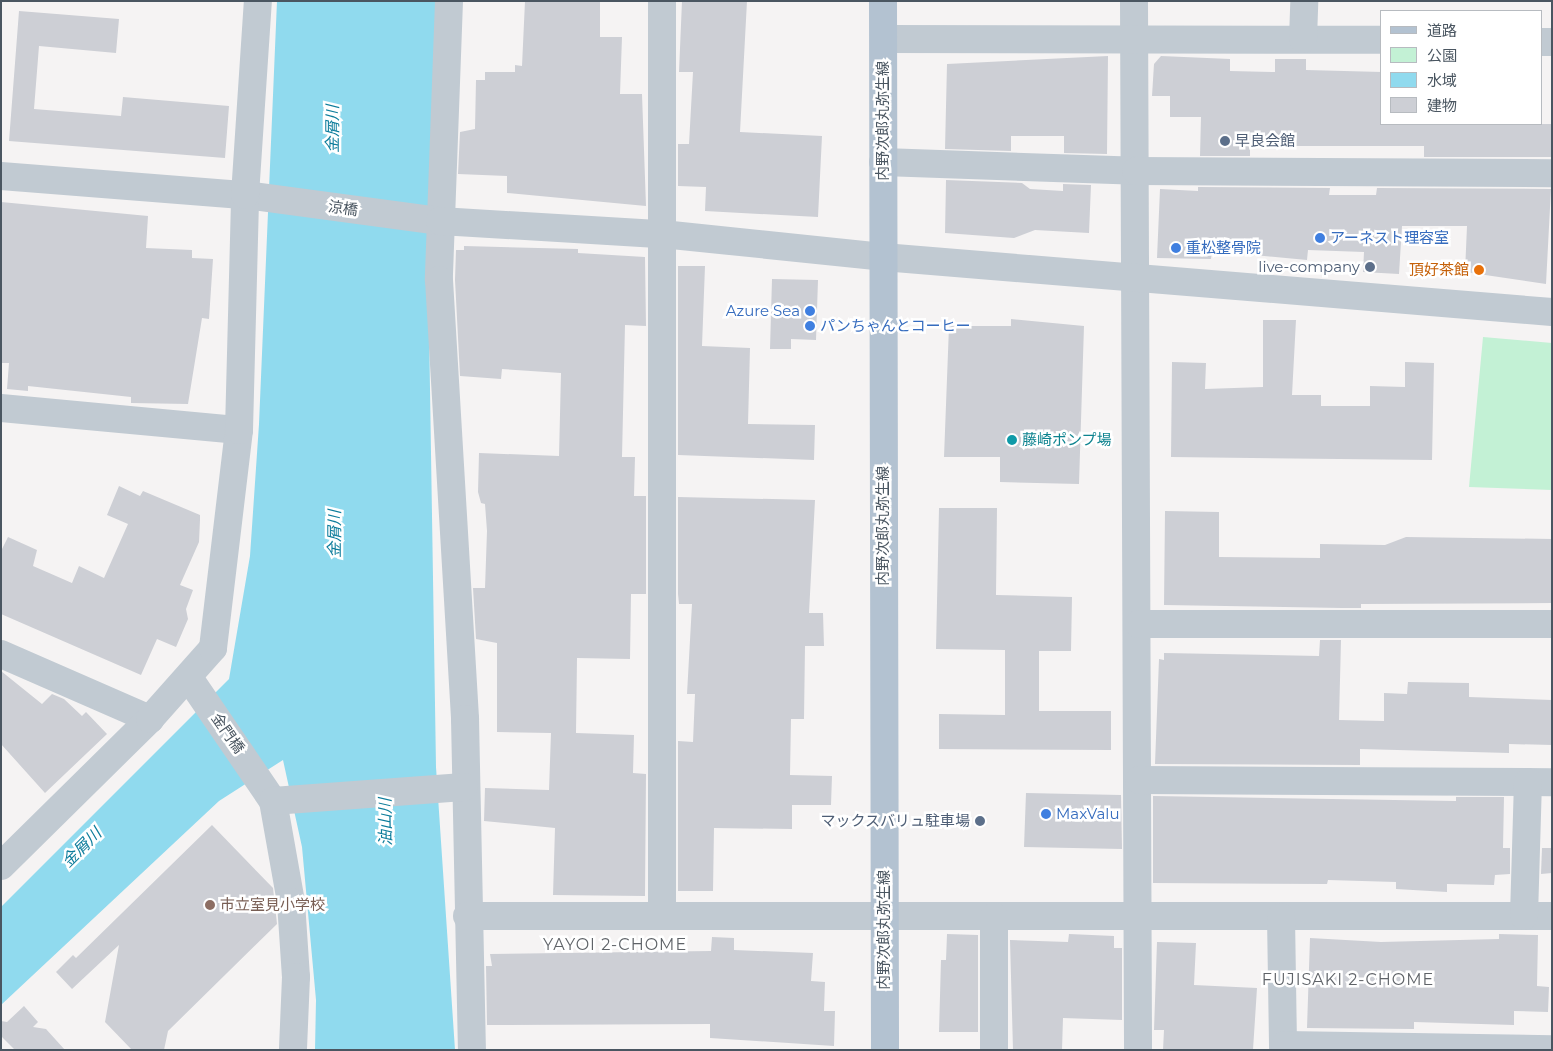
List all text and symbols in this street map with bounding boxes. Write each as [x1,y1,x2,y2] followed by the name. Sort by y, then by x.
[1380,10,1543,125] legend
[1427,21,1457,40] text: 道路
[1427,46,1457,65] text: 公園
[874,61,892,181] street label: 内野次郎丸弥生線
[1427,71,1457,90] text: 水域
[1427,96,1457,115] text: 建物
[323,105,343,153] water label: 金屑川
[1235,132,1295,150] place label: 早良会館
[1219,135,1231,147] marker: 早良会館
[327,197,359,219] street label: 涼橋
[1330,229,1449,247] place label: アーネスト理容室
[1314,232,1326,244] marker: アーネスト理容室
[1186,239,1261,257] place label: 重松整骨院
[1170,242,1182,254] marker: 重松整骨院
[1258,258,1360,276] place label: live-company
[1364,261,1376,273] marker: live-company
[1409,261,1469,279] place label: 頂好茶館
[1473,264,1485,276] marker: 頂好茶館
[726,302,800,320] place label: Azure Sea
[804,305,816,317] marker: Azure Sea
[820,317,970,335] place label: パンちゃんとコーヒー
[804,320,816,332] marker: パンちゃんとコーヒー
[1022,431,1112,449] place label: 藤崎ポンプ場
[1006,434,1018,446] marker: 藤崎ポンプ場
[874,466,892,586] street label: 内野次郎丸弥生線
[325,510,345,558] water label: 金屑川
[208,709,248,757] street label: 金門橋
[376,798,396,846] water label: 油山川
[1056,805,1119,823] place label: MaxValu
[1040,808,1052,820] marker: MaxValu
[820,812,970,830] place label: マックスバリュ駐車場
[974,815,986,827] marker: マックスバリュ駐車場
[58,824,106,872] water label: 金屑川
[875,870,893,990] street label: 内野次郎丸弥生線
[220,896,325,914] place label: 市立室見小学校
[204,899,216,911] marker: 市立室見小学校
[541,935,689,955] district label: YAYOI 2-CHOME
[1260,970,1436,990] district label: FUJISAKI 2-CHOME

